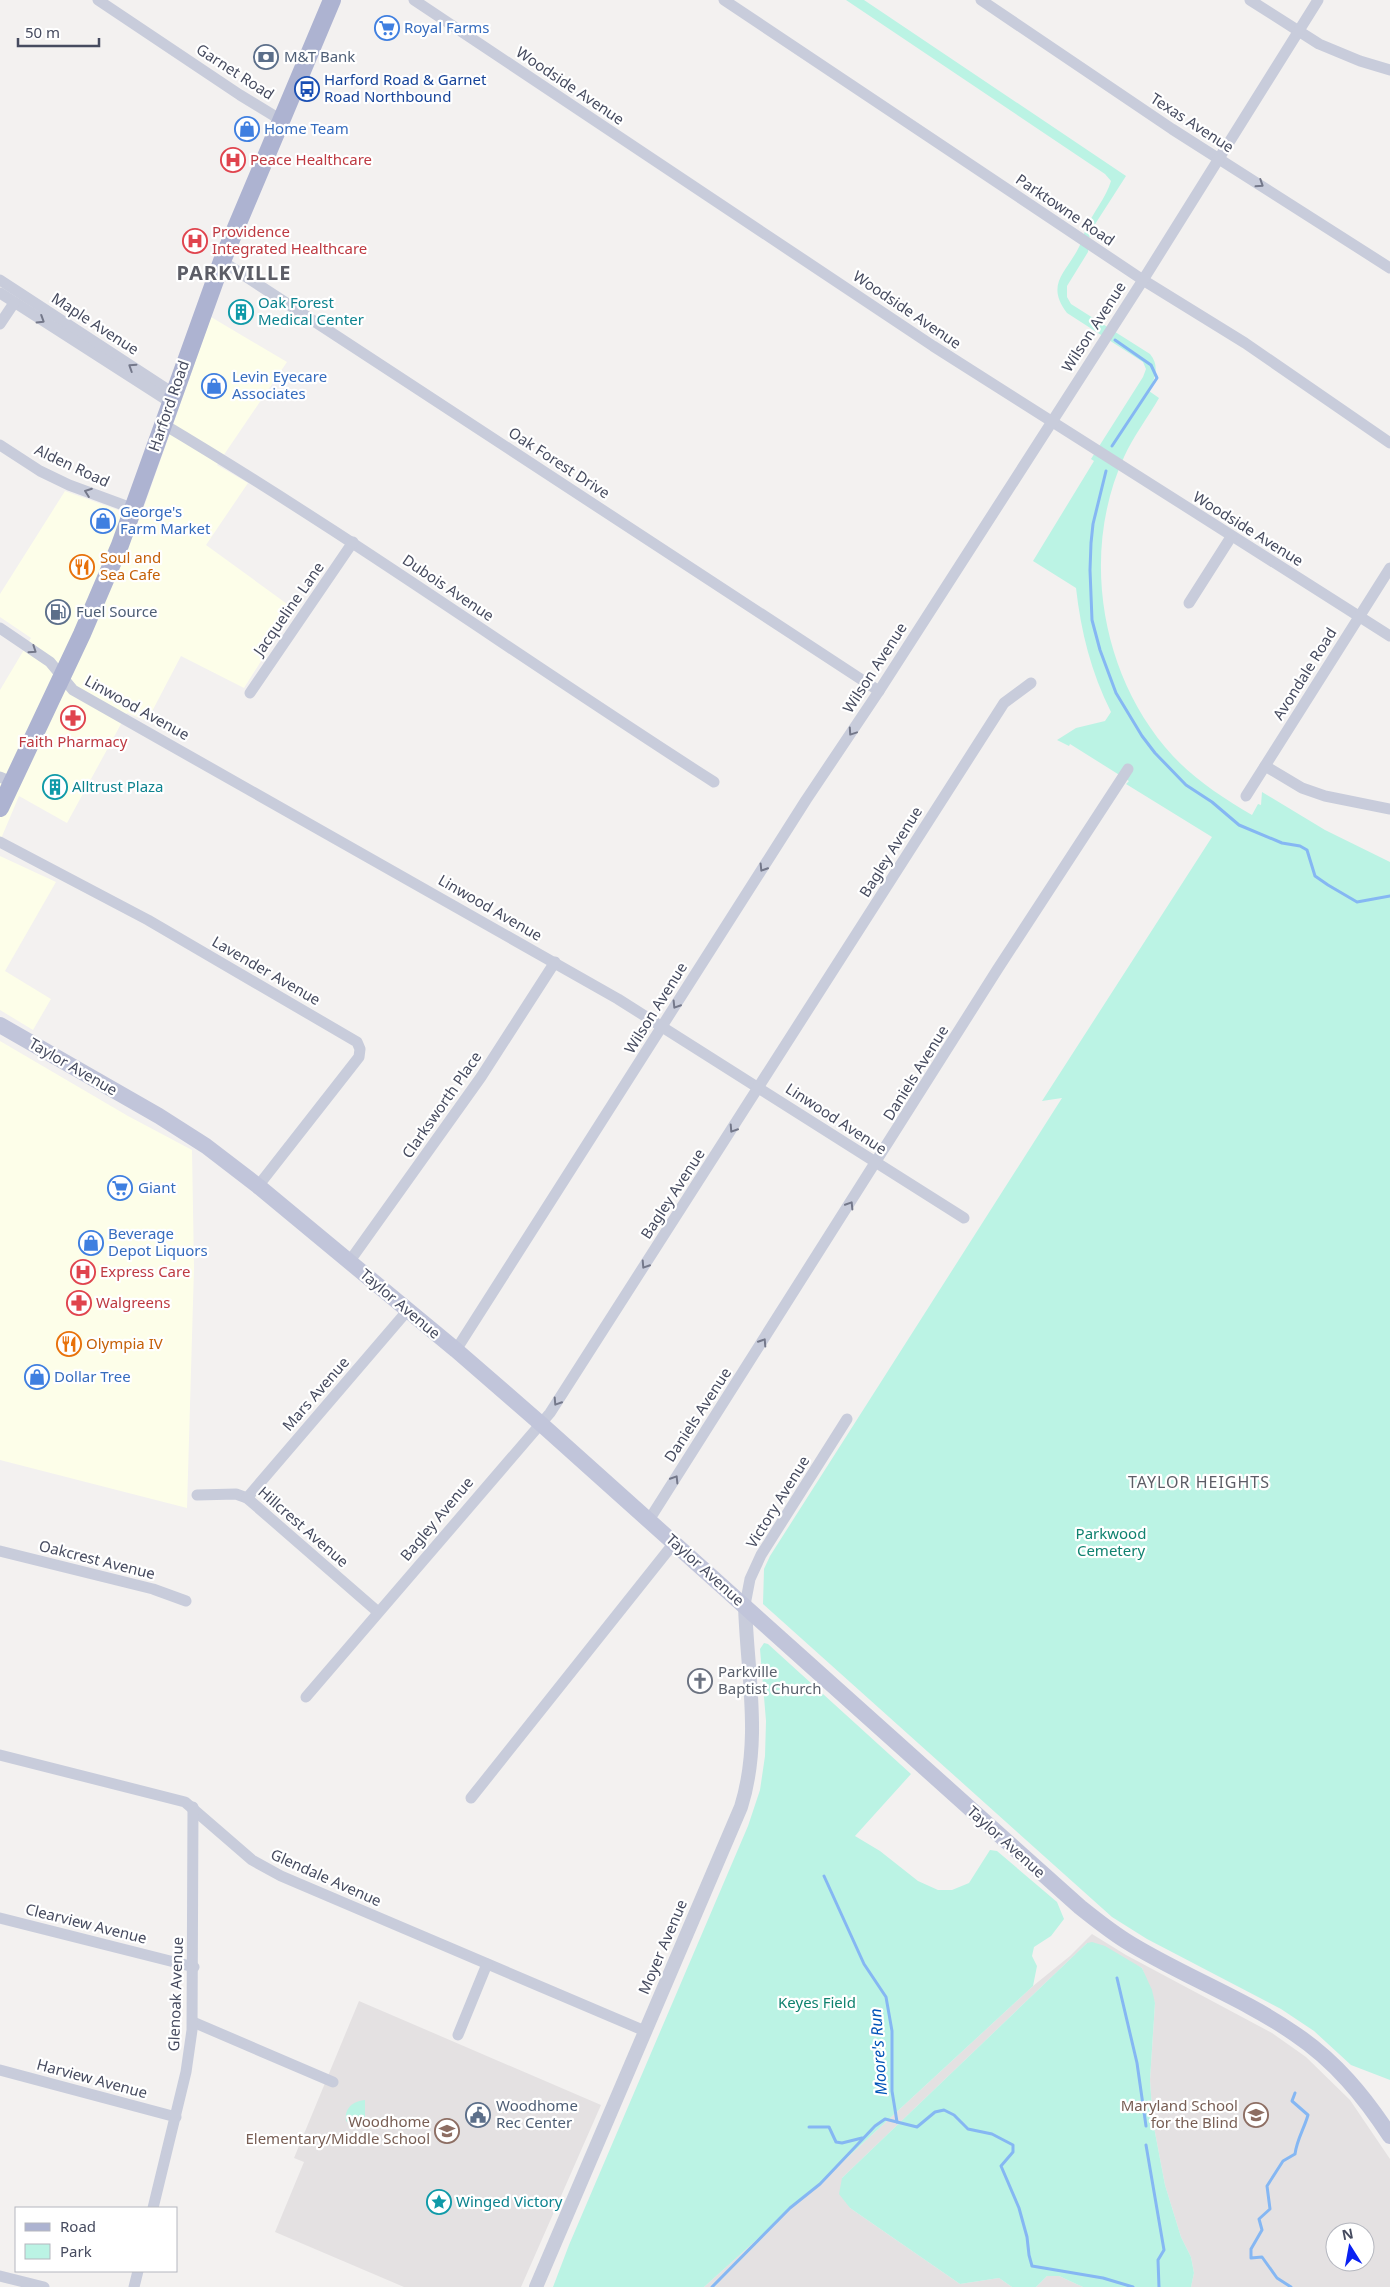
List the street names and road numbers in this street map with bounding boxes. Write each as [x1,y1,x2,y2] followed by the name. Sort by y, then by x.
[193,39,278,104] street label: Garnet Road
[513,42,629,129] street label: Woodside Avenue
[1147,88,1238,157] street label: Texas Avenue
[1012,169,1119,250] street label: Parktowne Road
[850,266,966,353] street label: Woodside Avenue
[1057,277,1130,375] street label: Wilson Avenue
[48,288,143,359] street label: Maple Avenue
[143,357,193,454] street label: Harford Road
[505,422,614,502] street label: Oak Forest Drive
[32,439,113,491] street label: Alden Road
[1190,486,1307,570] street label: Woodside Avenue
[399,549,498,625] street label: Dubois Avenue
[247,558,328,661] street label: Jacqueline Lane
[838,618,911,716] street label: Wilson Avenue
[1268,623,1341,723] street label: Avondale Road
[82,670,193,744] street label: Linwood Avenue
[854,802,926,901] street label: Bagley Avenue
[435,869,546,945] street label: Linwood Avenue
[209,931,324,1009] street label: Lavender Avenue
[619,958,691,1057] street label: Wilson Avenue
[878,1021,952,1124] street label: Daniels Avenue
[26,1033,121,1100] street label: Taylor Avenue
[397,1047,485,1162] street label: Clarksworth Place
[782,1078,891,1158] street label: Linwood Avenue
[636,1145,709,1242] street label: Bagley Avenue
[356,1264,445,1343] street label: Taylor Avenue
[278,1352,353,1435] street label: Mars Avenue
[659,1363,735,1465] street label: Daniels Avenue
[741,1452,813,1551] street label: Victory Avenue
[395,1472,477,1564] street label: Bagley Avenue
[254,1481,353,1571] street label: Hillcrest Avenue
[662,1529,749,1610] street label: Taylor Avenue
[37,1535,157,1583] street label: Oakcrest Avenue
[963,1801,1050,1882] street label: Taylor Avenue
[268,1844,385,1910] street label: Glendale Avenue
[633,1896,691,1997] street label: Moyer Avenue
[23,1898,149,1948] street label: Clearview Avenue
[163,1936,187,2052] street label: Glenoak Avenue
[35,2054,150,2102] street label: Harview Avenue

